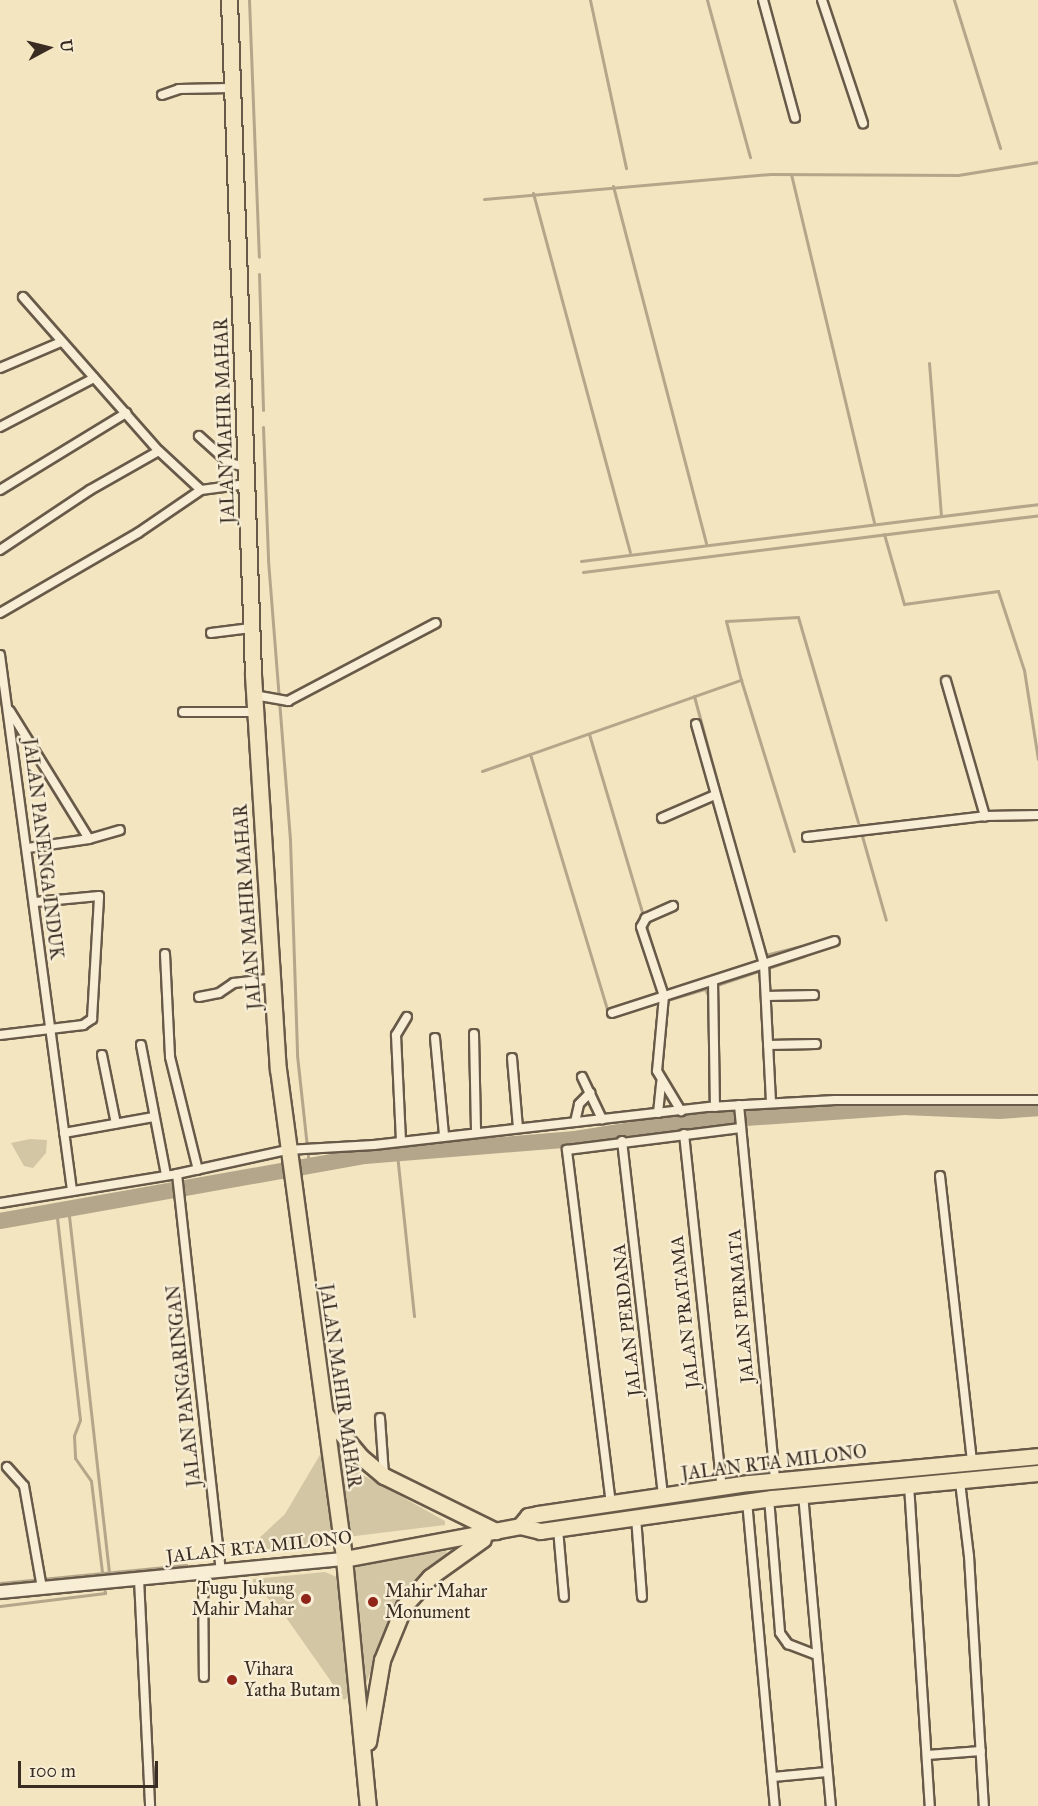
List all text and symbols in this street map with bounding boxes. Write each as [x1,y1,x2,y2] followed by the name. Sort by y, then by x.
[18,18,78,78] north arrow
[56,38,77,53] text: U
[211,318,239,524] street label: JALAN MAHIR MAHAR
[19,737,67,961] street label: JALAN PANENGA INDUK
[230,804,266,1010] street label: JALAN MAHIR MAHAR
[724,1228,758,1384] street label: JALAN PERMATA
[666,1234,704,1390] street label: JALAN PRATAMA
[608,1243,646,1397] street label: JALAN PERDANA
[315,1283,365,1489] street label: JALAN MAHIR MAHAR
[163,1284,205,1488] street label: JALAN PANGARINGAN
[680,1441,868,1485] street label: JALAN RTA MILONO
[165,1527,353,1567] street label: JALAN RTA MILONO
[192,1578,294,1620] place label: Tugu Jukung Mahir Mahar
[385,1581,487,1624] place label: Mahir Mahar Monument
[299,1592,313,1606] marker: Tugu Jukung Mahir Mahar
[366,1595,380,1609] marker: Mahir Mahar Monument
[244,1659,340,1702] place label: Vihara Yatha Butam
[225,1673,239,1687] marker: Vihara Yatha Butam
[21,1749,160,1787] scale bar
[29,1760,76,1782] text: 100 m

